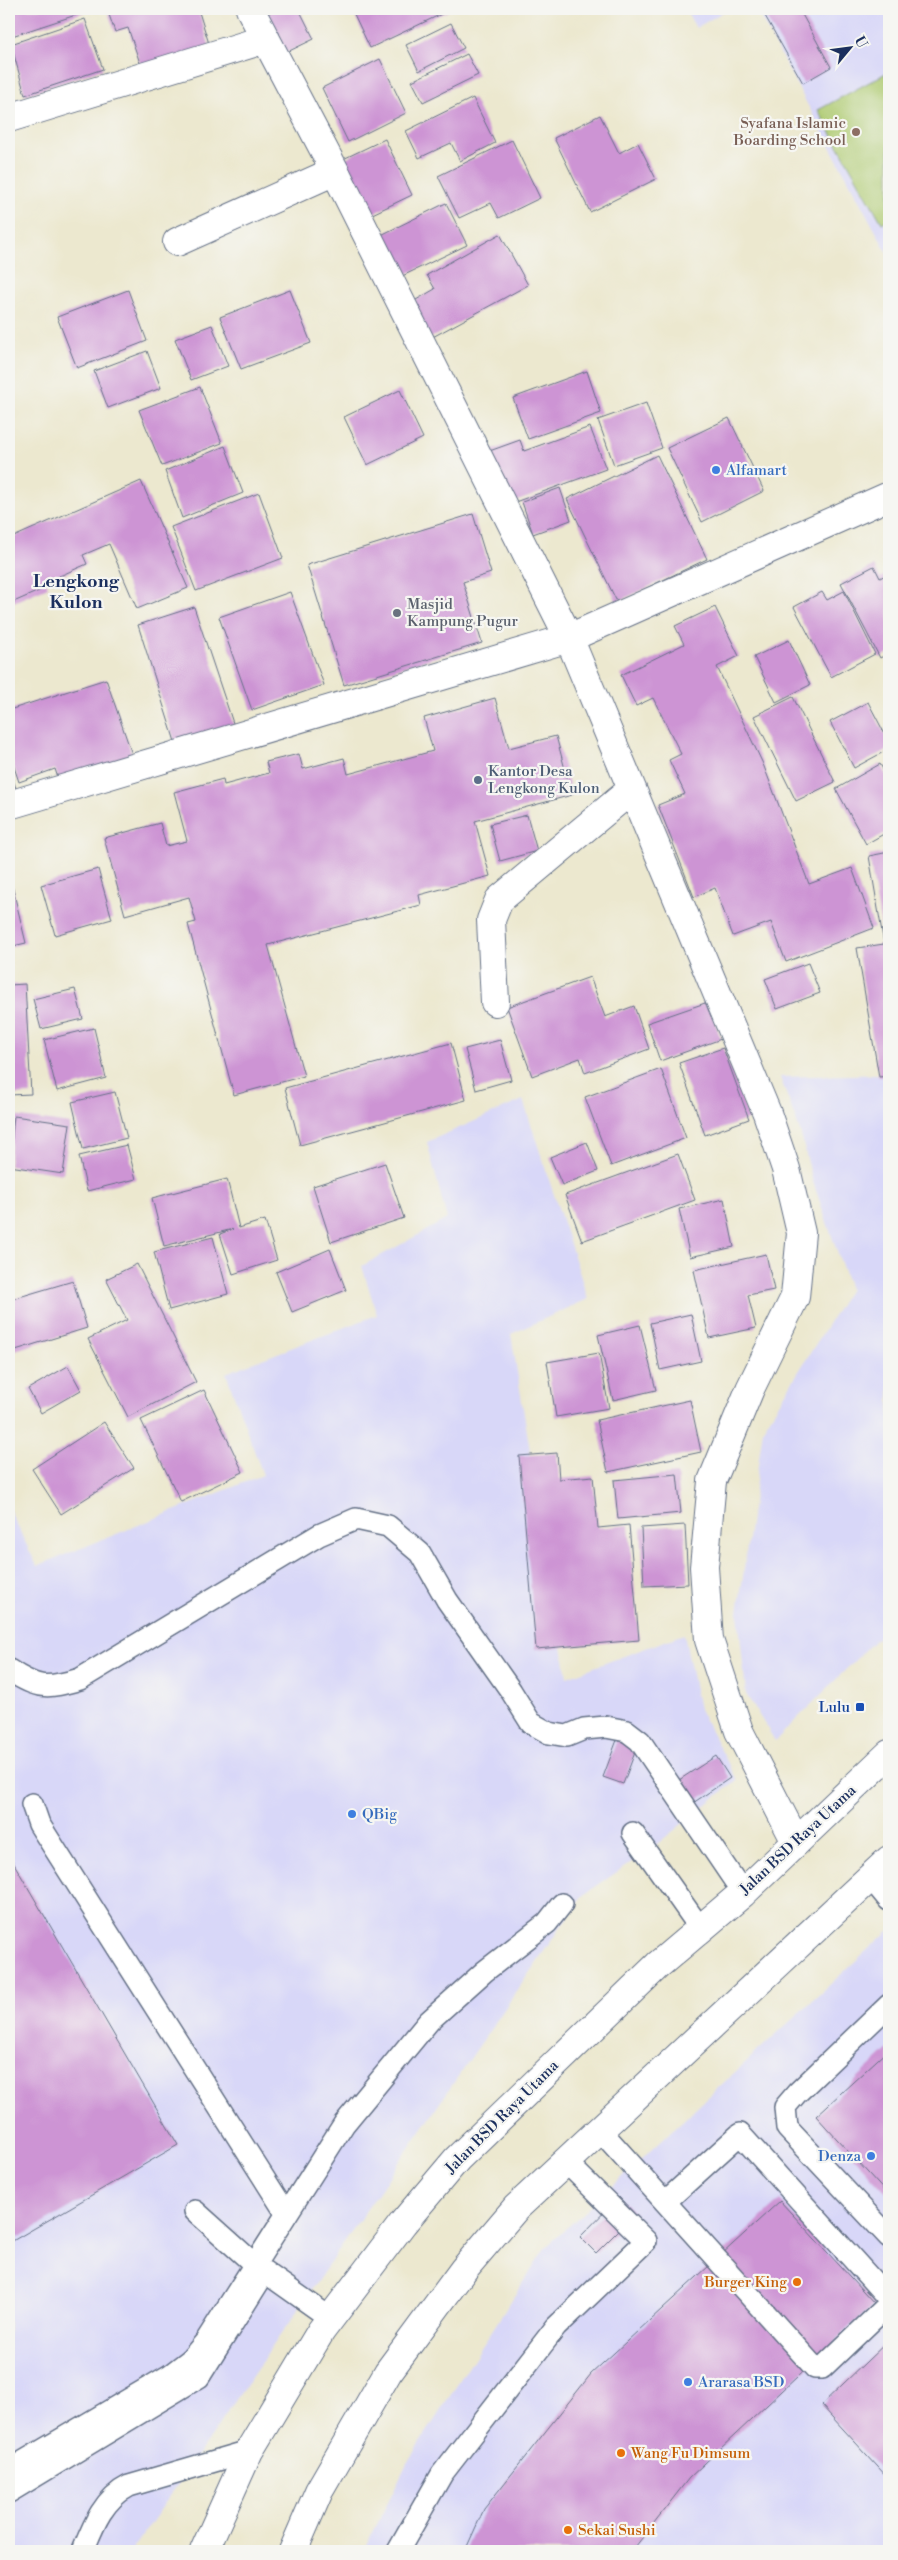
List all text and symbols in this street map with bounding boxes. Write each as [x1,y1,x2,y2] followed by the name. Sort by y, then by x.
[826,22,876,72] north arrow
[850,33,871,51] text: U
[732,114,847,150] place label: Syafana Islamic Boarding School
[850,126,862,138] marker: Syafana Islamic Boarding School
[725,461,787,480] place label: Alfamart
[710,464,722,476] marker: Alfamart
[33,570,120,614] district label: Lengkong Kulon
[407,595,518,631] place label: Masjid Kampung Pugur
[391,607,403,619] marker: Masjid Kampung Pugur
[488,762,600,798] place label: Kantor Desa Lengkong Kulon
[472,774,484,786] marker: Kantor Desa Lengkong Kulon
[819,1698,850,1717] place label: Lulu
[854,1701,866,1713] marker: Lulu
[735,1781,861,1900] street label: Jalan BSD Raya Utama
[362,1805,397,1824] place label: QBig
[346,1808,358,1820] marker: QBig
[441,2056,563,2178] street label: Jalan BSD Raya Utama
[818,2147,861,2166] place label: Denza
[865,2150,877,2162] marker: Denza
[703,2273,787,2292] place label: Burger King
[791,2276,803,2288] marker: Burger King
[697,2373,784,2392] place label: Ararasa BSD
[682,2376,694,2388] marker: Ararasa BSD
[630,2444,750,2463] place label: Wang Fu Dimsum
[615,2447,627,2459] marker: Wang Fu Dimsum
[578,2521,656,2540] place label: Sekai Sushi
[562,2524,574,2536] marker: Sekai Sushi

